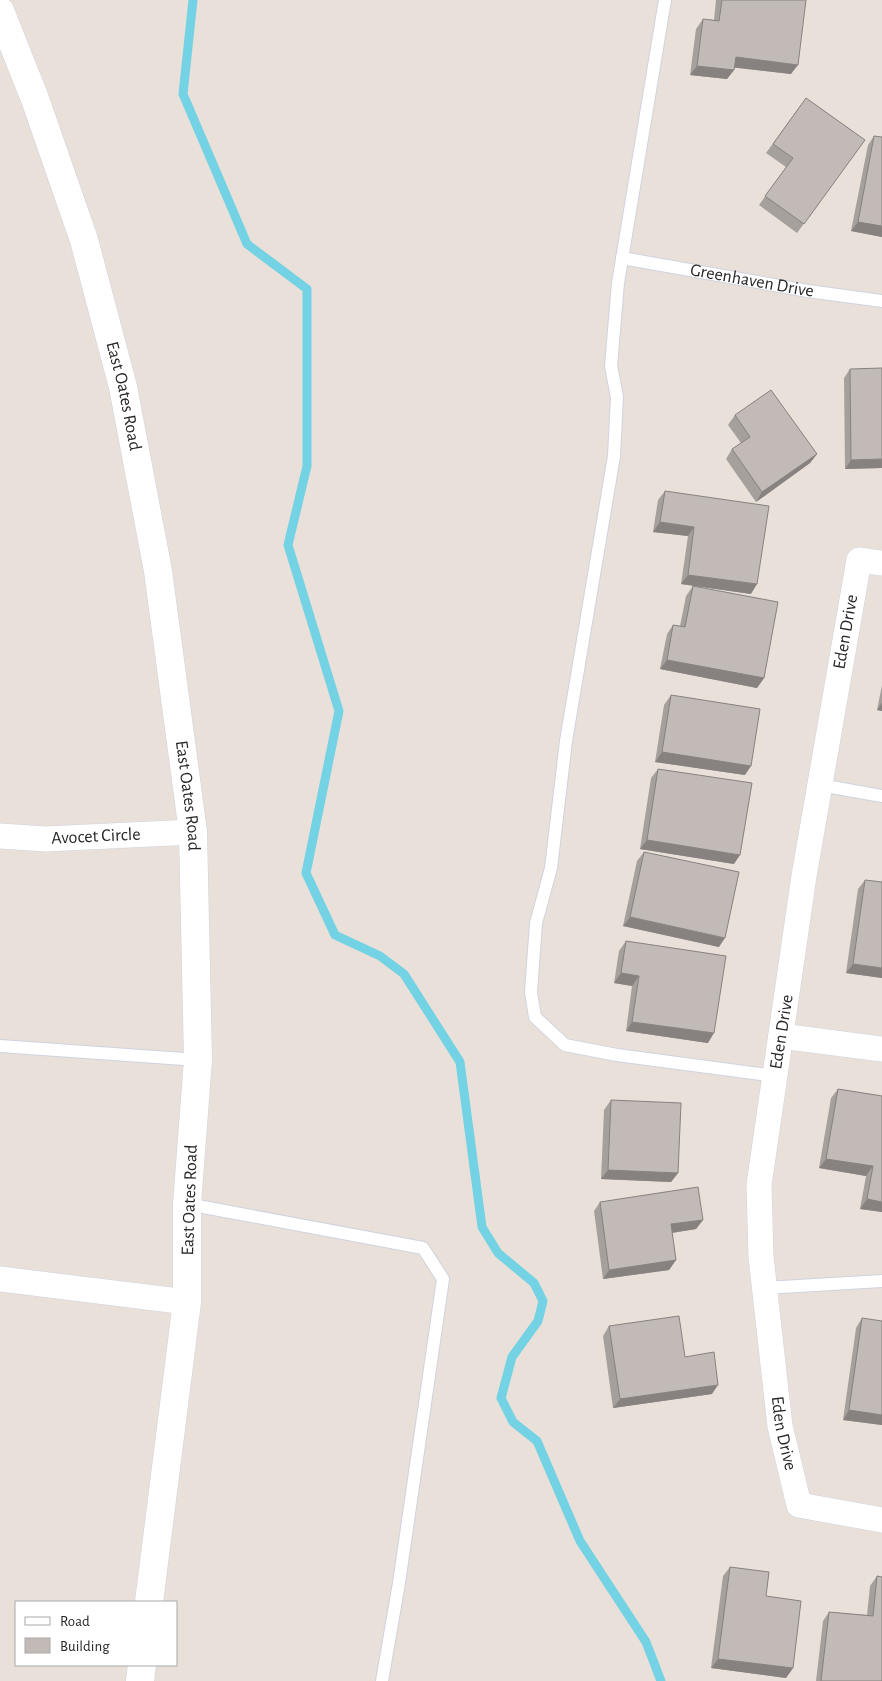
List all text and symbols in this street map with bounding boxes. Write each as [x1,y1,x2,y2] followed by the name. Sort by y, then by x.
[689,261,815,301] street label: Greenhaven Drive
[102,340,144,452] street label: East Oates Road
[831,593,861,671] street label: Eden Drive
[172,739,202,851] street label: East Oates Road
[51,826,141,848] street label: Avocet Circle
[767,993,797,1071] street label: Eden Drive
[179,1144,201,1256] street label: East Oates Road
[768,1395,799,1472] street label: Eden Drive
[15,1601,178,1666] legend
[60,1614,90,1629] text: Road
[60,1639,110,1654] text: Building

